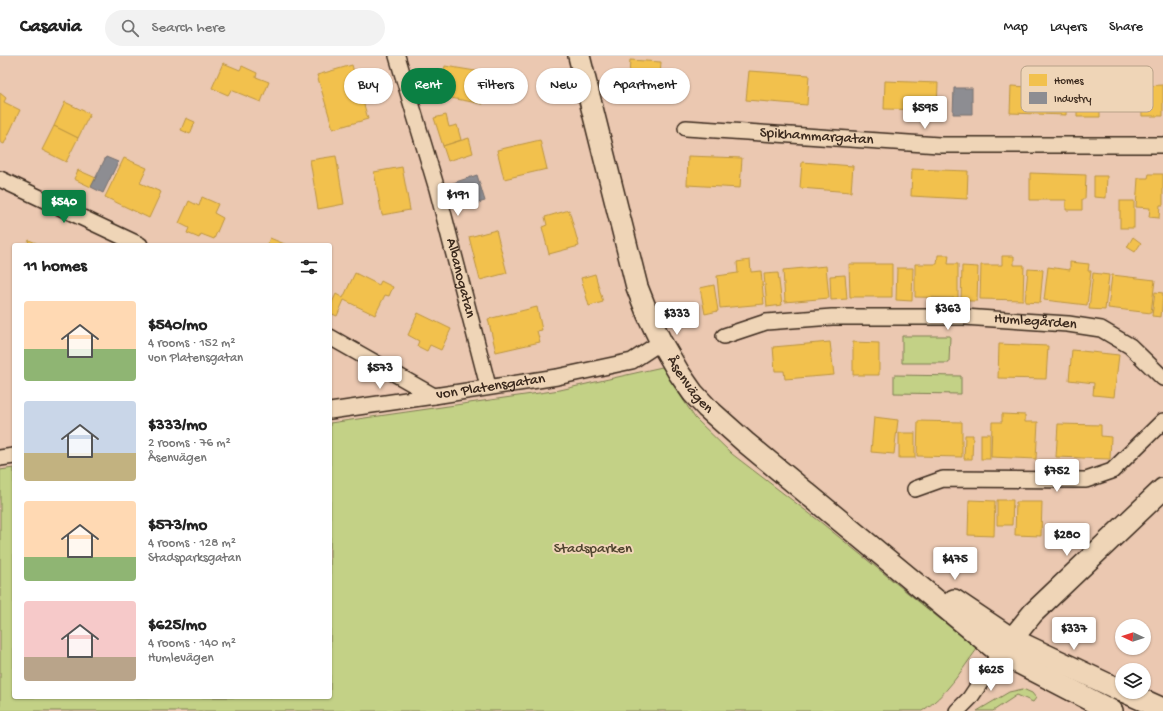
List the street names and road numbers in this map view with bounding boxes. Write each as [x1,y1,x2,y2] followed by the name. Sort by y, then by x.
[759,124,874,150] street label: Spikhammargatan
[441,236,479,320] street label: Albanogatan
[993,310,1078,334] street label: Humlegården
[662,353,717,418] street label: Åsenvägen
[435,370,547,405] street label: von Platensgatan

